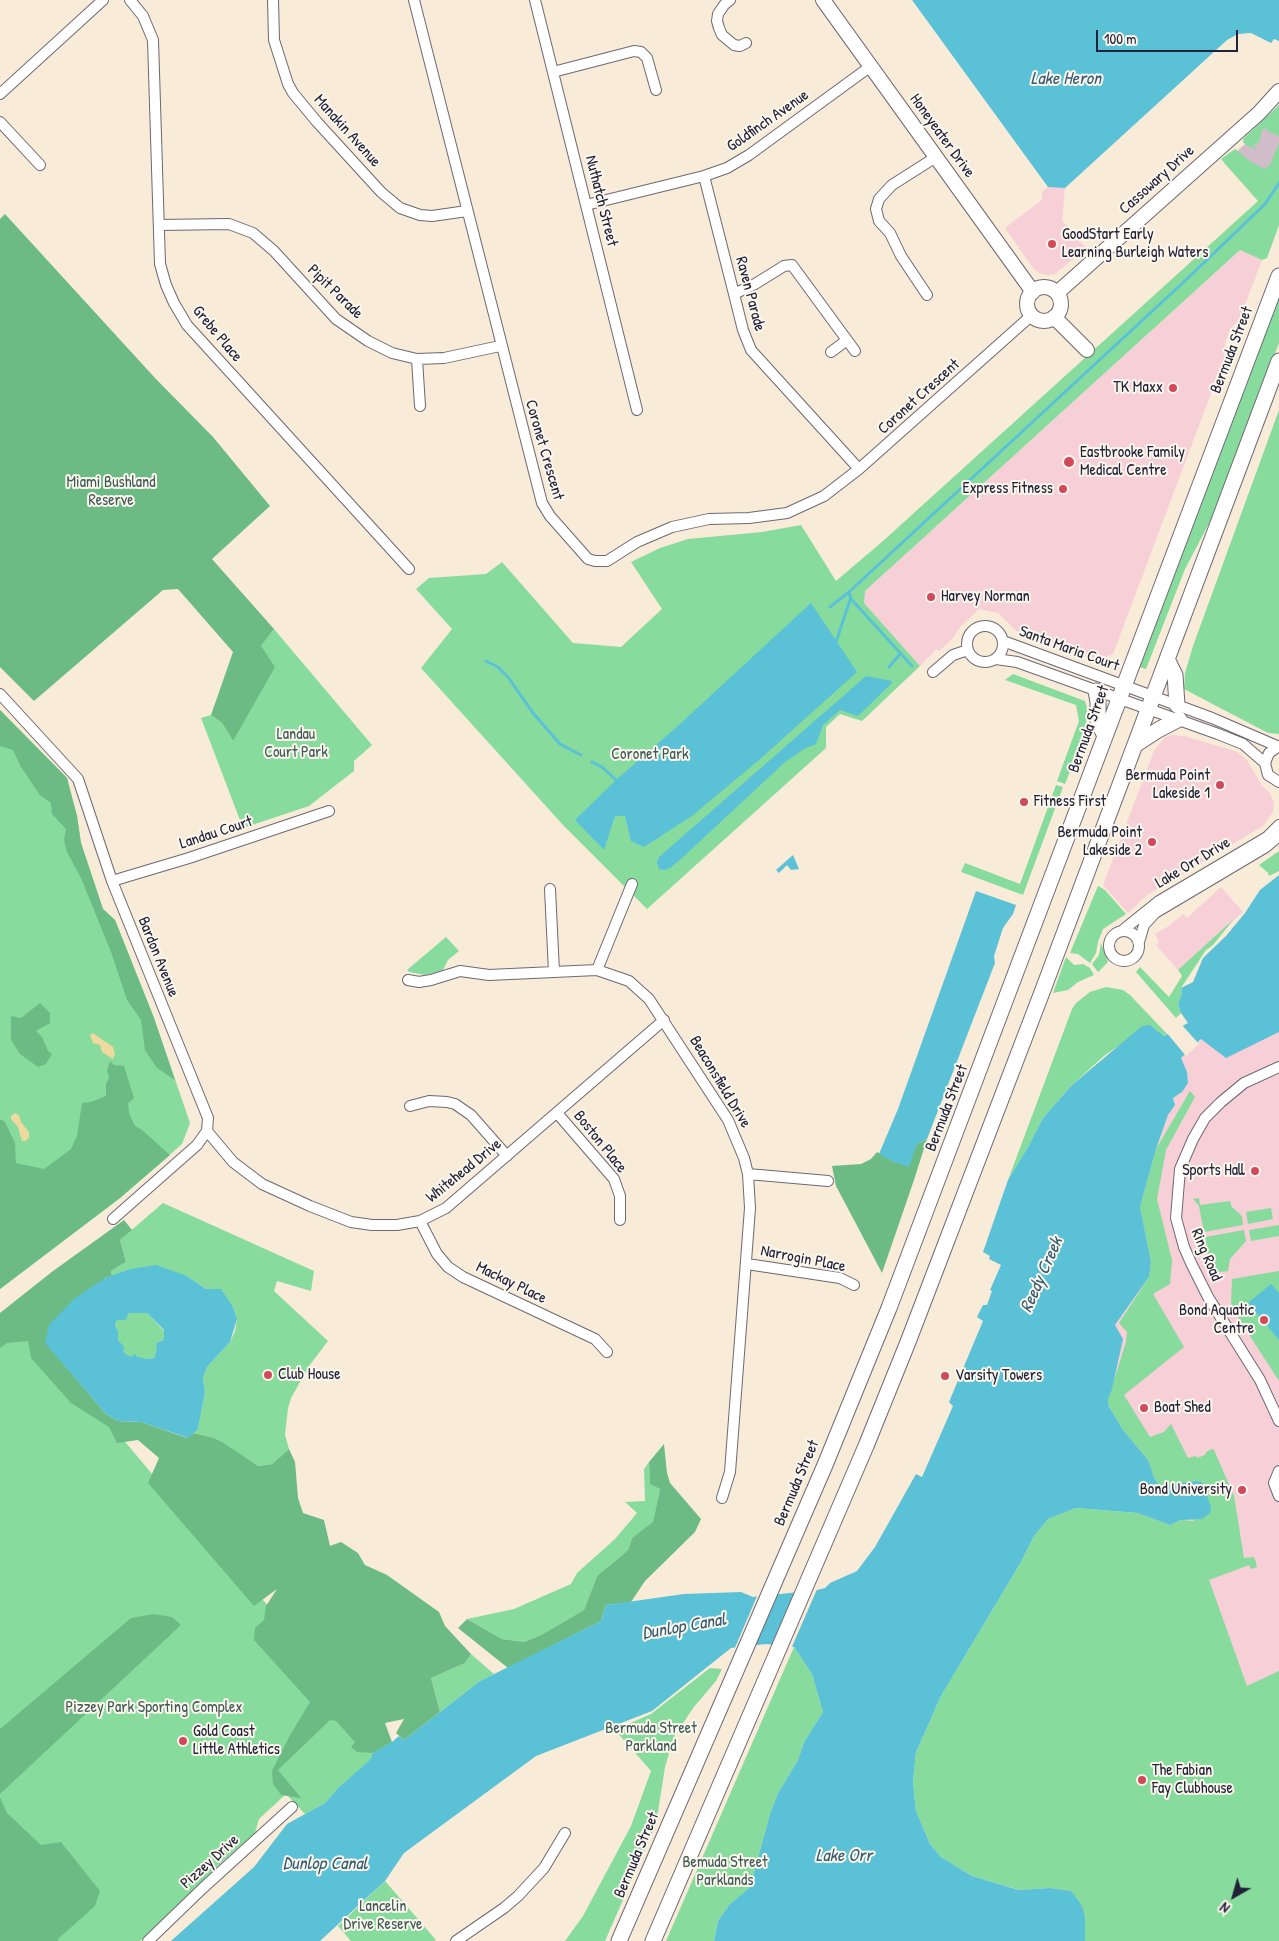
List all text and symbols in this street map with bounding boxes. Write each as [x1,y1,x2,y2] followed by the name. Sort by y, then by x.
[1099,20,1242,52] scale bar
[1104,28,1137,49] text: 100 m
[1031,68,1101,90] water label: Lake Heron
[723,86,813,156] street label: Goldfinch Avenue
[905,90,979,182] street label: Honeyeater Drive
[309,91,385,171] street label: Manakin Avenue
[1116,141,1198,219] street label: Cassowary Drive
[580,154,622,248] street label: Nuthatch Street
[1062,225,1208,263] place label: GoodStart Early Learning Burleigh Waters
[1046,238,1058,250] marker: GoodStart Early Learning Burleigh Waters
[731,255,769,333] street label: Raven Parade
[303,261,367,323] street label: Pipit Parade
[188,302,246,366] street label: Grebe Place
[1207,304,1257,396] street label: Bermuda Street
[874,355,964,439] street label: Coronet Crescent
[1113,378,1163,398] place label: TK Maxx
[1167,382,1179,394] marker: TK Maxx
[521,398,567,502] street label: Coronet Crescent
[1080,443,1185,481] place label: Eastbrooke Family Medical Centre
[1062,455,1076,469] marker: Eastbrooke Family Medical Centre
[67,473,155,511] park label: Miami Bushland Reserve
[962,479,1053,499] place label: Express Fitness
[1057,483,1069,495] marker: Express Fitness
[941,587,1030,607] place label: Harvey Norman
[925,591,937,603] marker: Harvey Norman
[1016,622,1122,676] street label: Santa Maria Court
[1064,683,1114,775] street label: Bermuda Street
[264,725,328,763] park label: Landau Court Park
[611,745,689,765] park label: Coronet Park
[1125,766,1210,804] place label: Bermuda Point Lakeside 1
[1214,779,1226,791] marker: Bermuda Point Lakeside 1
[1034,792,1106,812] place label: Fitness First
[1018,796,1030,808] marker: Fitness First
[177,812,255,854] street label: Landau Court
[1057,823,1142,861] place label: Bermuda Point Lakeside 2
[1152,833,1234,893] street label: Lake Orr Drive
[1146,836,1158,848] marker: Bermuda Point Lakeside 2
[133,914,183,1000] street label: Bardon Avenue
[685,1033,755,1131] street label: Beaconsfield Drive
[922,1062,972,1154] street label: Bermuda Street
[569,1107,631,1177] street label: Boston Place
[422,1135,506,1207] street label: Whitehead Drive
[1182,1161,1245,1181] place label: Sports Hall
[1249,1165,1261,1177] marker: Sports Hall
[1186,1226,1226,1284] street label: Ring Road
[1016,1234,1068,1316] water label: Reedy Creek
[759,1241,847,1277] street label: Narrogin Place
[473,1258,549,1308] street label: Mackay Place
[1179,1301,1254,1339] place label: Bond Aquatic Centre
[1258,1314,1270,1326] marker: Bond Aquatic Centre
[278,1365,341,1385] place label: Club House
[955,1366,1042,1386] place label: Varsity Towers
[262,1369,274,1381] marker: Club House
[939,1370,951,1382] marker: Varsity Towers
[1154,1398,1211,1418] place label: Boat Shed
[1138,1402,1150,1414] marker: Boat Shed
[770,1437,824,1529] street label: Bermuda Street
[1140,1480,1232,1500] place label: Bond University
[1236,1484,1248,1496] marker: Bond University
[640,1609,728,1645] water label: Dunlop Canal
[66,1698,242,1718] park label: Pizzey Park Sporting Complex
[605,1719,697,1757] park label: Bermuda Street Parkland
[193,1722,280,1760] place label: Gold Coast Little Athletics
[177,1735,189,1747] marker: Gold Coast Little Athletics
[1152,1761,1233,1799] place label: The Fabian Fay Clubhouse
[1136,1774,1148,1786] marker: The Fabian Fay Clubhouse
[610,1809,664,1901] street label: Bermuda Street
[177,1831,243,1893] street label: Pizzey Drive
[816,1845,872,1867] water label: Lake Orr
[283,1853,367,1875] water label: Dunlop Canal
[682,1853,768,1891] park label: Bemuda Street Parklands
[1209,1871,1259,1921] north arrow
[344,1897,422,1935] park label: Lancelin Drive Reserve
[1216,1898,1233,1918] text: N

